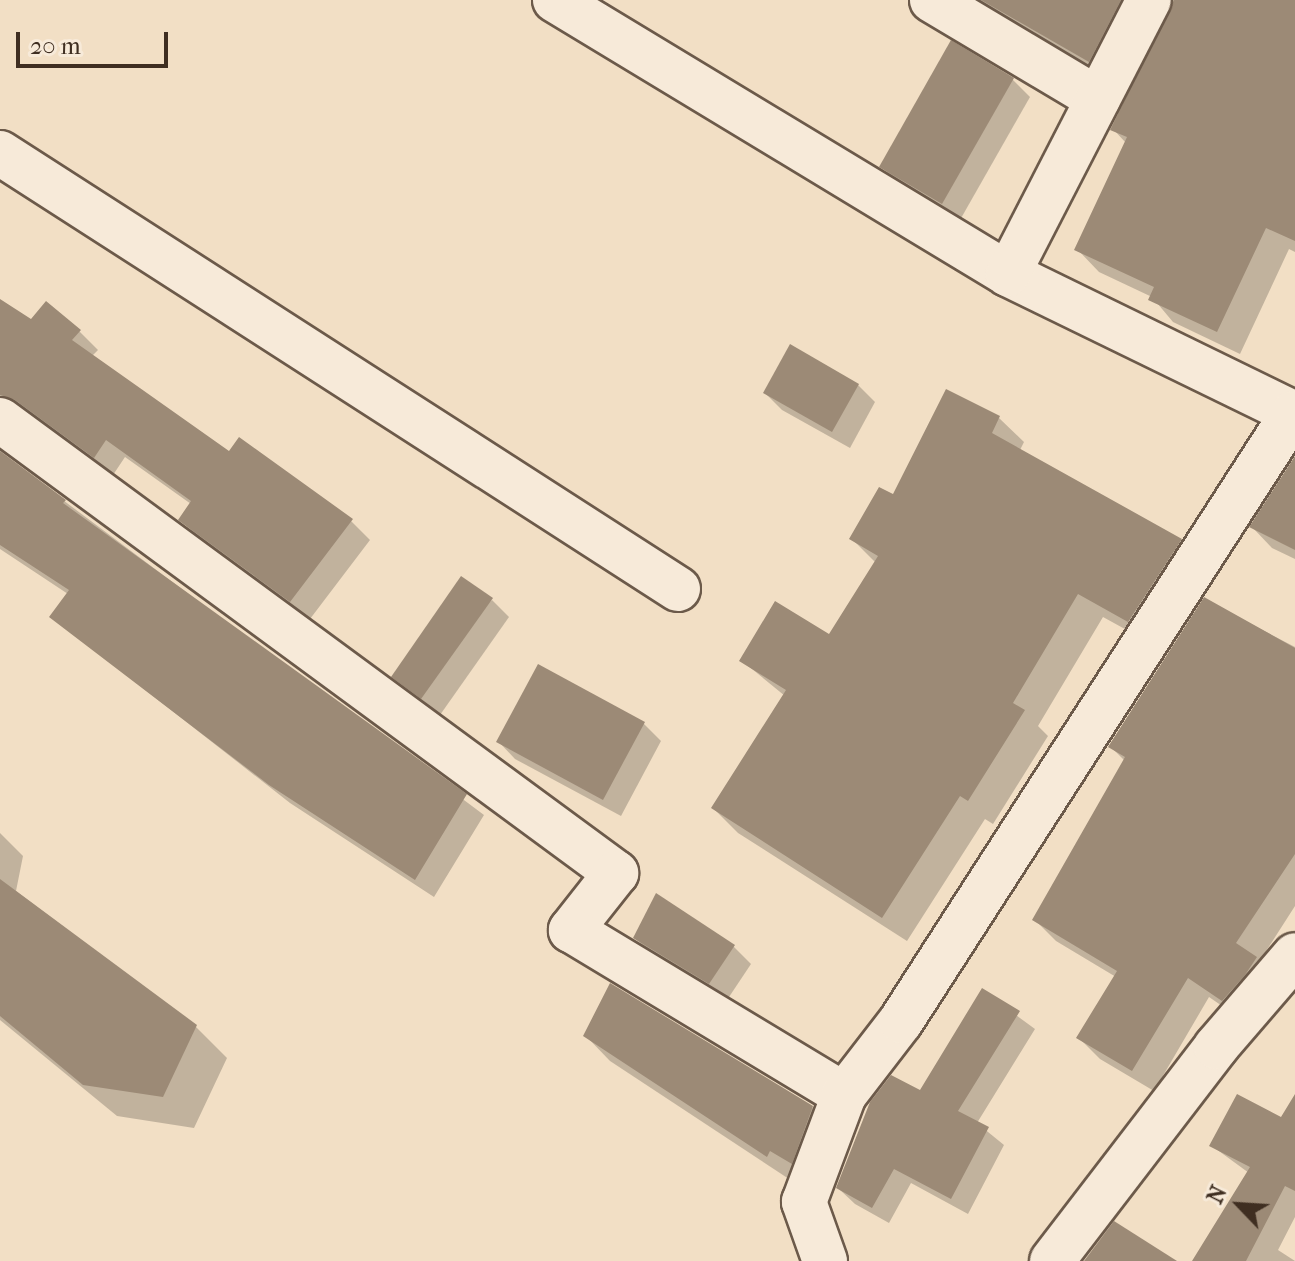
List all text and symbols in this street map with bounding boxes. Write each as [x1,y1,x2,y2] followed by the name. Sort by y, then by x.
[20,16,172,66] scale bar
[30,32,81,60] text: 20 m
[1199,1165,1279,1245] north arrow
[1202,1182,1233,1208] text: N

